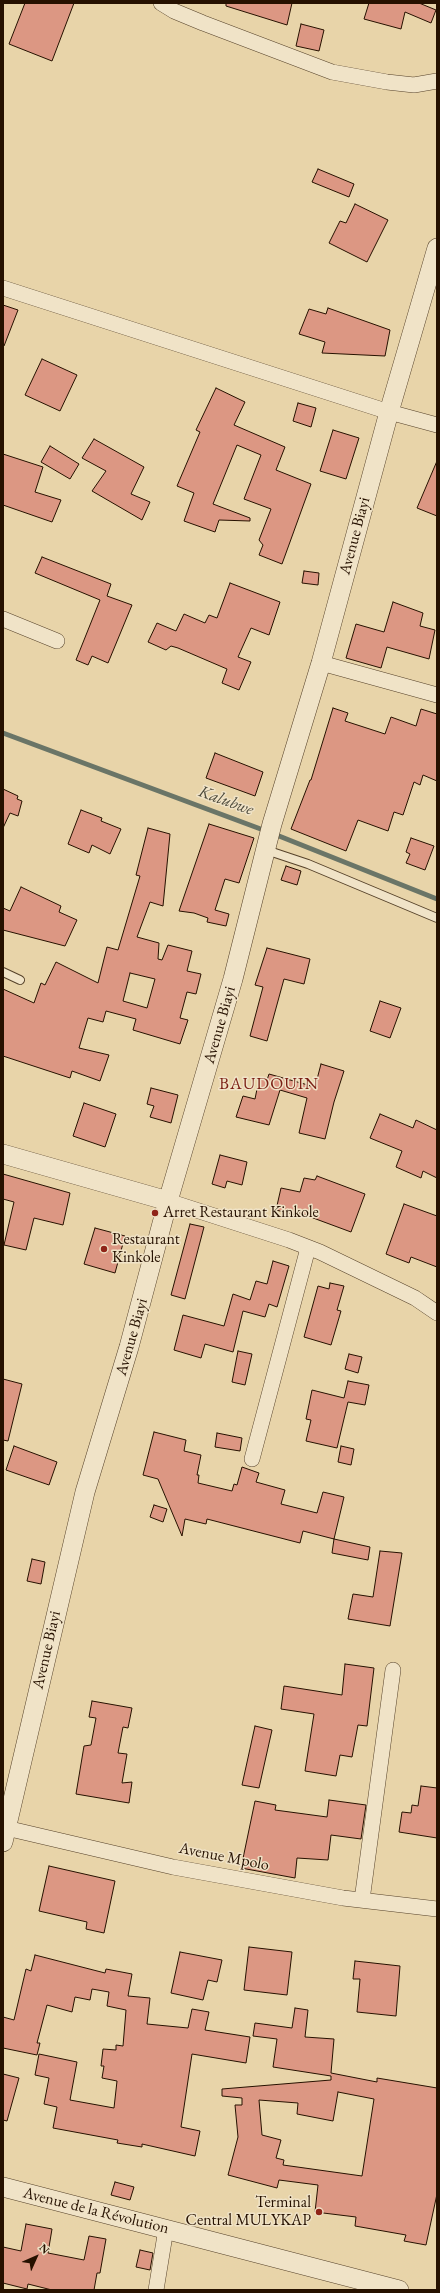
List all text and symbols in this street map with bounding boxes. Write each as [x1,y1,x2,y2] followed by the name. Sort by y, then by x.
[335,495,375,577] street label: Avenue Biayi
[196,782,256,820] water label: Kalubwe
[200,984,240,1066] street label: Avenue Biayi
[219,1074,319,1094] district label: BAUDOUIN
[163,1203,319,1223] place label: Arret Restaurant Kinkole
[150,1208,160,1218] marker: Arret Restaurant Kinkole
[112,1230,180,1268] place label: Restaurant Kinkole
[99,1244,109,1254] marker: Restaurant Kinkole
[112,1296,152,1378] street label: Avenue Biayi
[29,1609,65,1691] street label: Avenue Biayi
[177,1839,271,1875] street label: Avenue Mpolo
[21,2184,171,2238] street label: Avenue de la Révolution
[186,2193,311,2231] place label: Terminal Central MULYKAP
[314,2207,324,2217] marker: Terminal Central MULYKAP
[16,2237,56,2277] north arrow
[36,2240,53,2257] text: N

